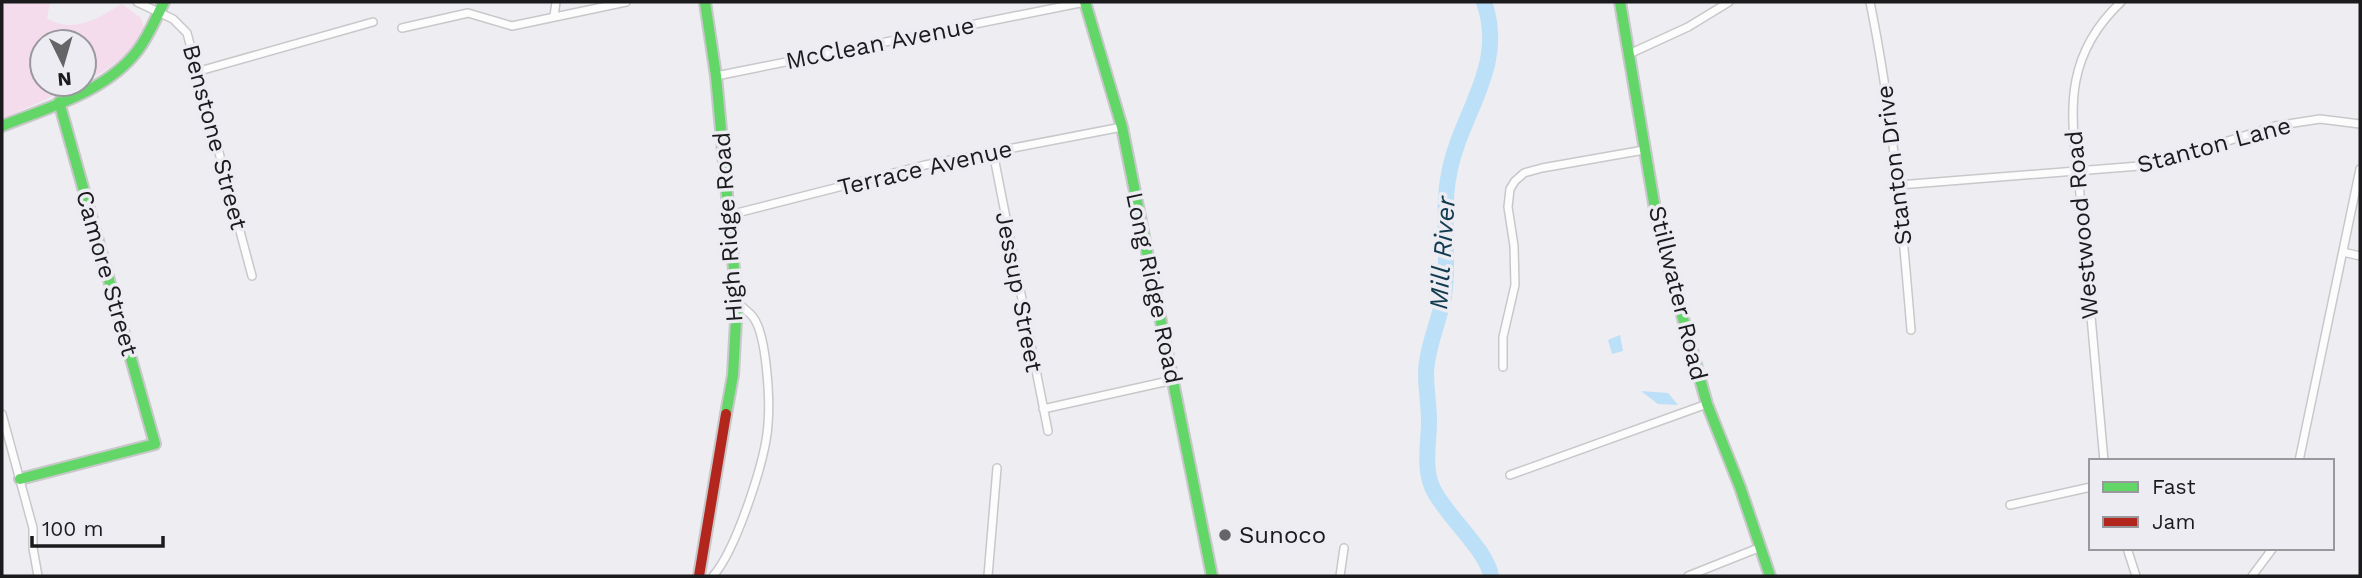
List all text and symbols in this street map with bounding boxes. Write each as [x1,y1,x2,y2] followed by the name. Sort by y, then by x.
[783,11,977,75] street label: McClean Avenue
[28,28,98,98] north arrow
[177,41,253,233] street label: Benstone Street
[56,67,72,92] text: N
[1870,83,1918,247] street label: Stanton Drive
[2134,111,2294,179] street label: Stanton Lane
[2060,130,2104,320] street label: Westwood Road
[707,131,749,323] street label: High Ridge Road
[835,134,1015,202] street label: Terrace Avenue
[70,187,144,359] street label: Camore Street
[1120,190,1188,386] street label: Long Ridge Road
[1423,194,1461,311] water label: Mill River
[1643,203,1713,383] street label: Stillwater Road
[990,209,1048,375] street label: Jessup Street
[2089,459,2334,550] legend
[2152,474,2196,499] text: Fast
[32,504,163,548] scale bar
[2152,509,2195,534] text: Jam
[42,516,104,541] text: 100 m
[1239,521,1326,549] place label: Sunoco
[1217,527,1233,543] marker: Sunoco

